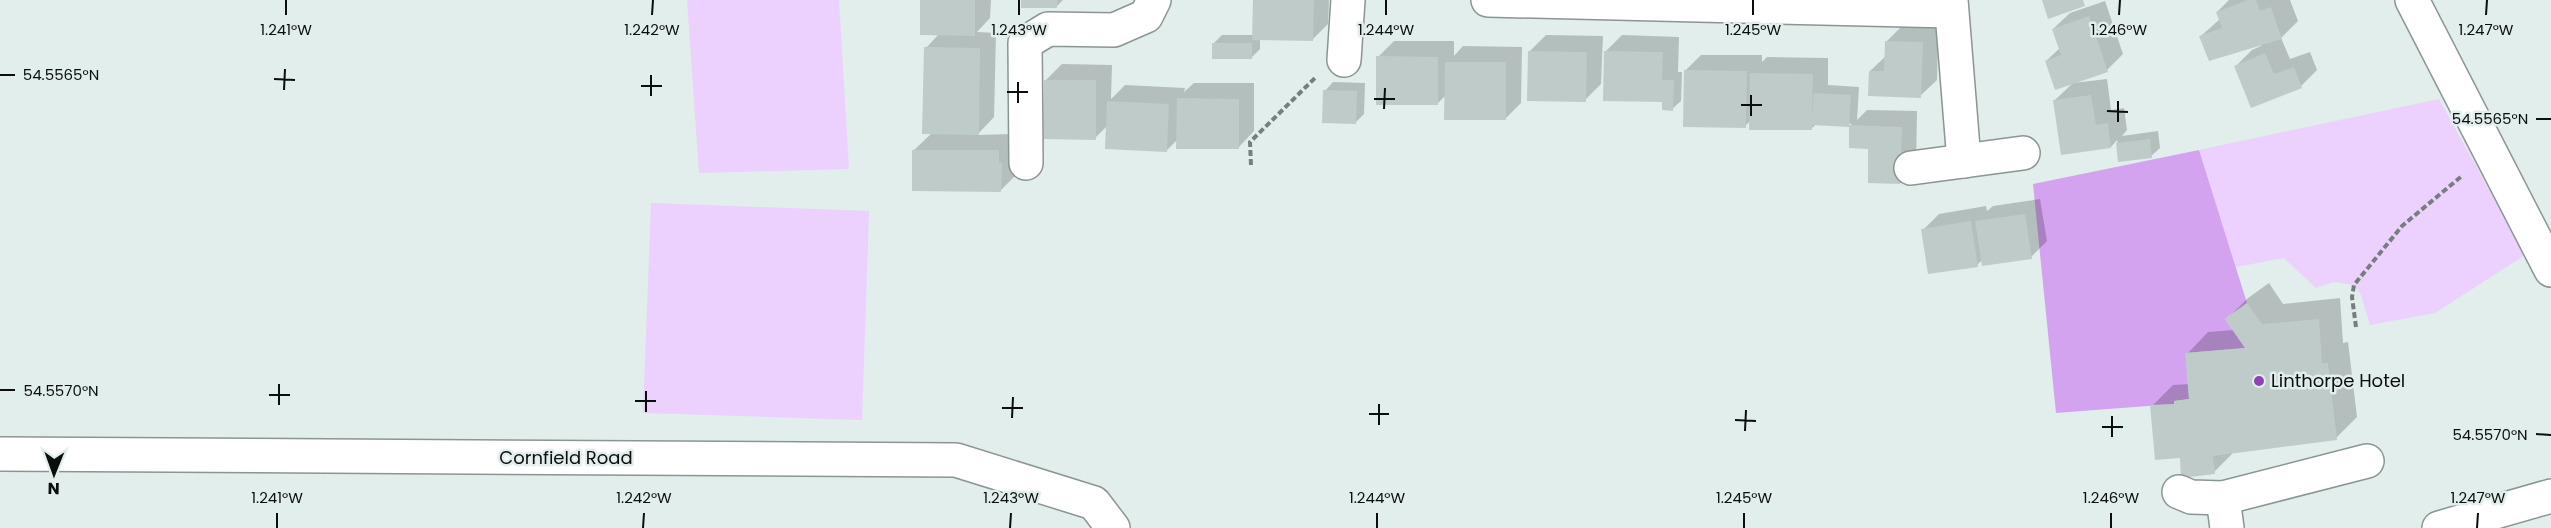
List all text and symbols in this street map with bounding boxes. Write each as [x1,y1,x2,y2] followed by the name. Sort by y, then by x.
[260,19,312,40] text: 1.241°W
[624,19,680,40] text: 1.242°W
[991,19,1047,40] text: 1.243°W
[1358,19,1414,40] text: 1.244°W
[1725,19,1781,40] text: 1.245°W
[2091,19,2148,40] text: 1.246°W
[2459,19,2514,40] text: 1.247°W
[23,64,99,85] text: 54.5565°N
[2452,108,2528,129] text: 54.5565°N
[2271,368,2405,393] place label: Linthorpe Hotel
[2252,374,2266,388] marker: Linthorpe Hotel
[23,380,99,401] text: 54.5570°N
[2452,424,2528,445] text: 54.5570°N
[24,444,84,504] north arrow
[499,445,633,470] street label: Cornfield Road
[48,477,60,500] text: N
[251,487,303,508] text: 1.241°W
[616,487,672,508] text: 1.242°W
[983,487,1039,508] text: 1.243°W
[1349,487,1405,508] text: 1.244°W
[1716,487,1772,508] text: 1.245°W
[2083,487,2140,508] text: 1.246°W
[2451,487,2506,508] text: 1.247°W

